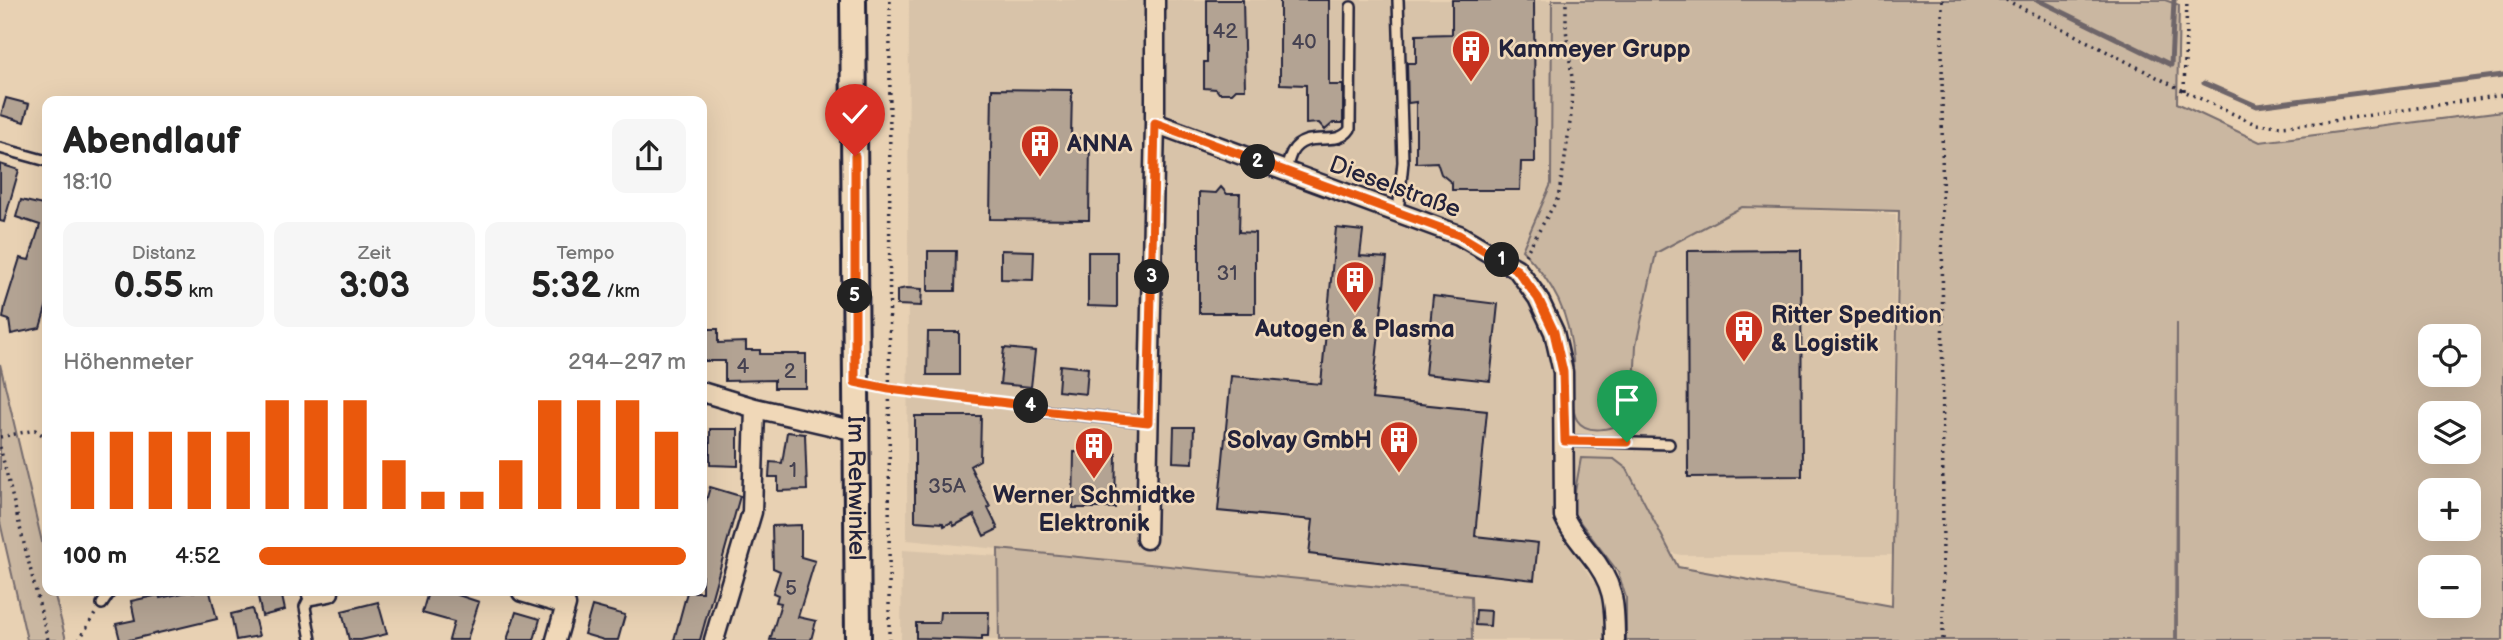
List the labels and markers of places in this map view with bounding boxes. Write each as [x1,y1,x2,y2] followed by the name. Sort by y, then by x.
[1450,28,1492,83] building icon: Kammeyer Grupp
[1498,35,1691,64] place label: Kammeyer Grupp
[825,84,885,156] pin
[1019,123,1061,178] building icon: ANNA
[1066,130,1133,159] place label: ANNA
[1240,144,1276,180] pin: 2
[1484,243,1520,278] pin: 1
[1334,259,1376,314] building icon: Autogen & Plasma
[1134,260,1170,294] pin: 3
[838,278,872,314] pin: 5
[1771,301,1942,358] place label: Ritter Spedition & Logistik
[1723,308,1765,363] building icon: Ritter Spedition & Logistik
[1254,315,1455,344] place label: Autogen & Plasma
[1597,370,1657,442] pin
[1014,388,1048,424] pin: 4
[1378,419,1420,474] building icon: Solvay GmbH
[1073,425,1115,480] building icon: Werner Schmidtke Elektronik
[1227,426,1372,455] place label: Solvay GmbH
[993,481,1196,538] place label: Werner Schmidtke Elektronik

